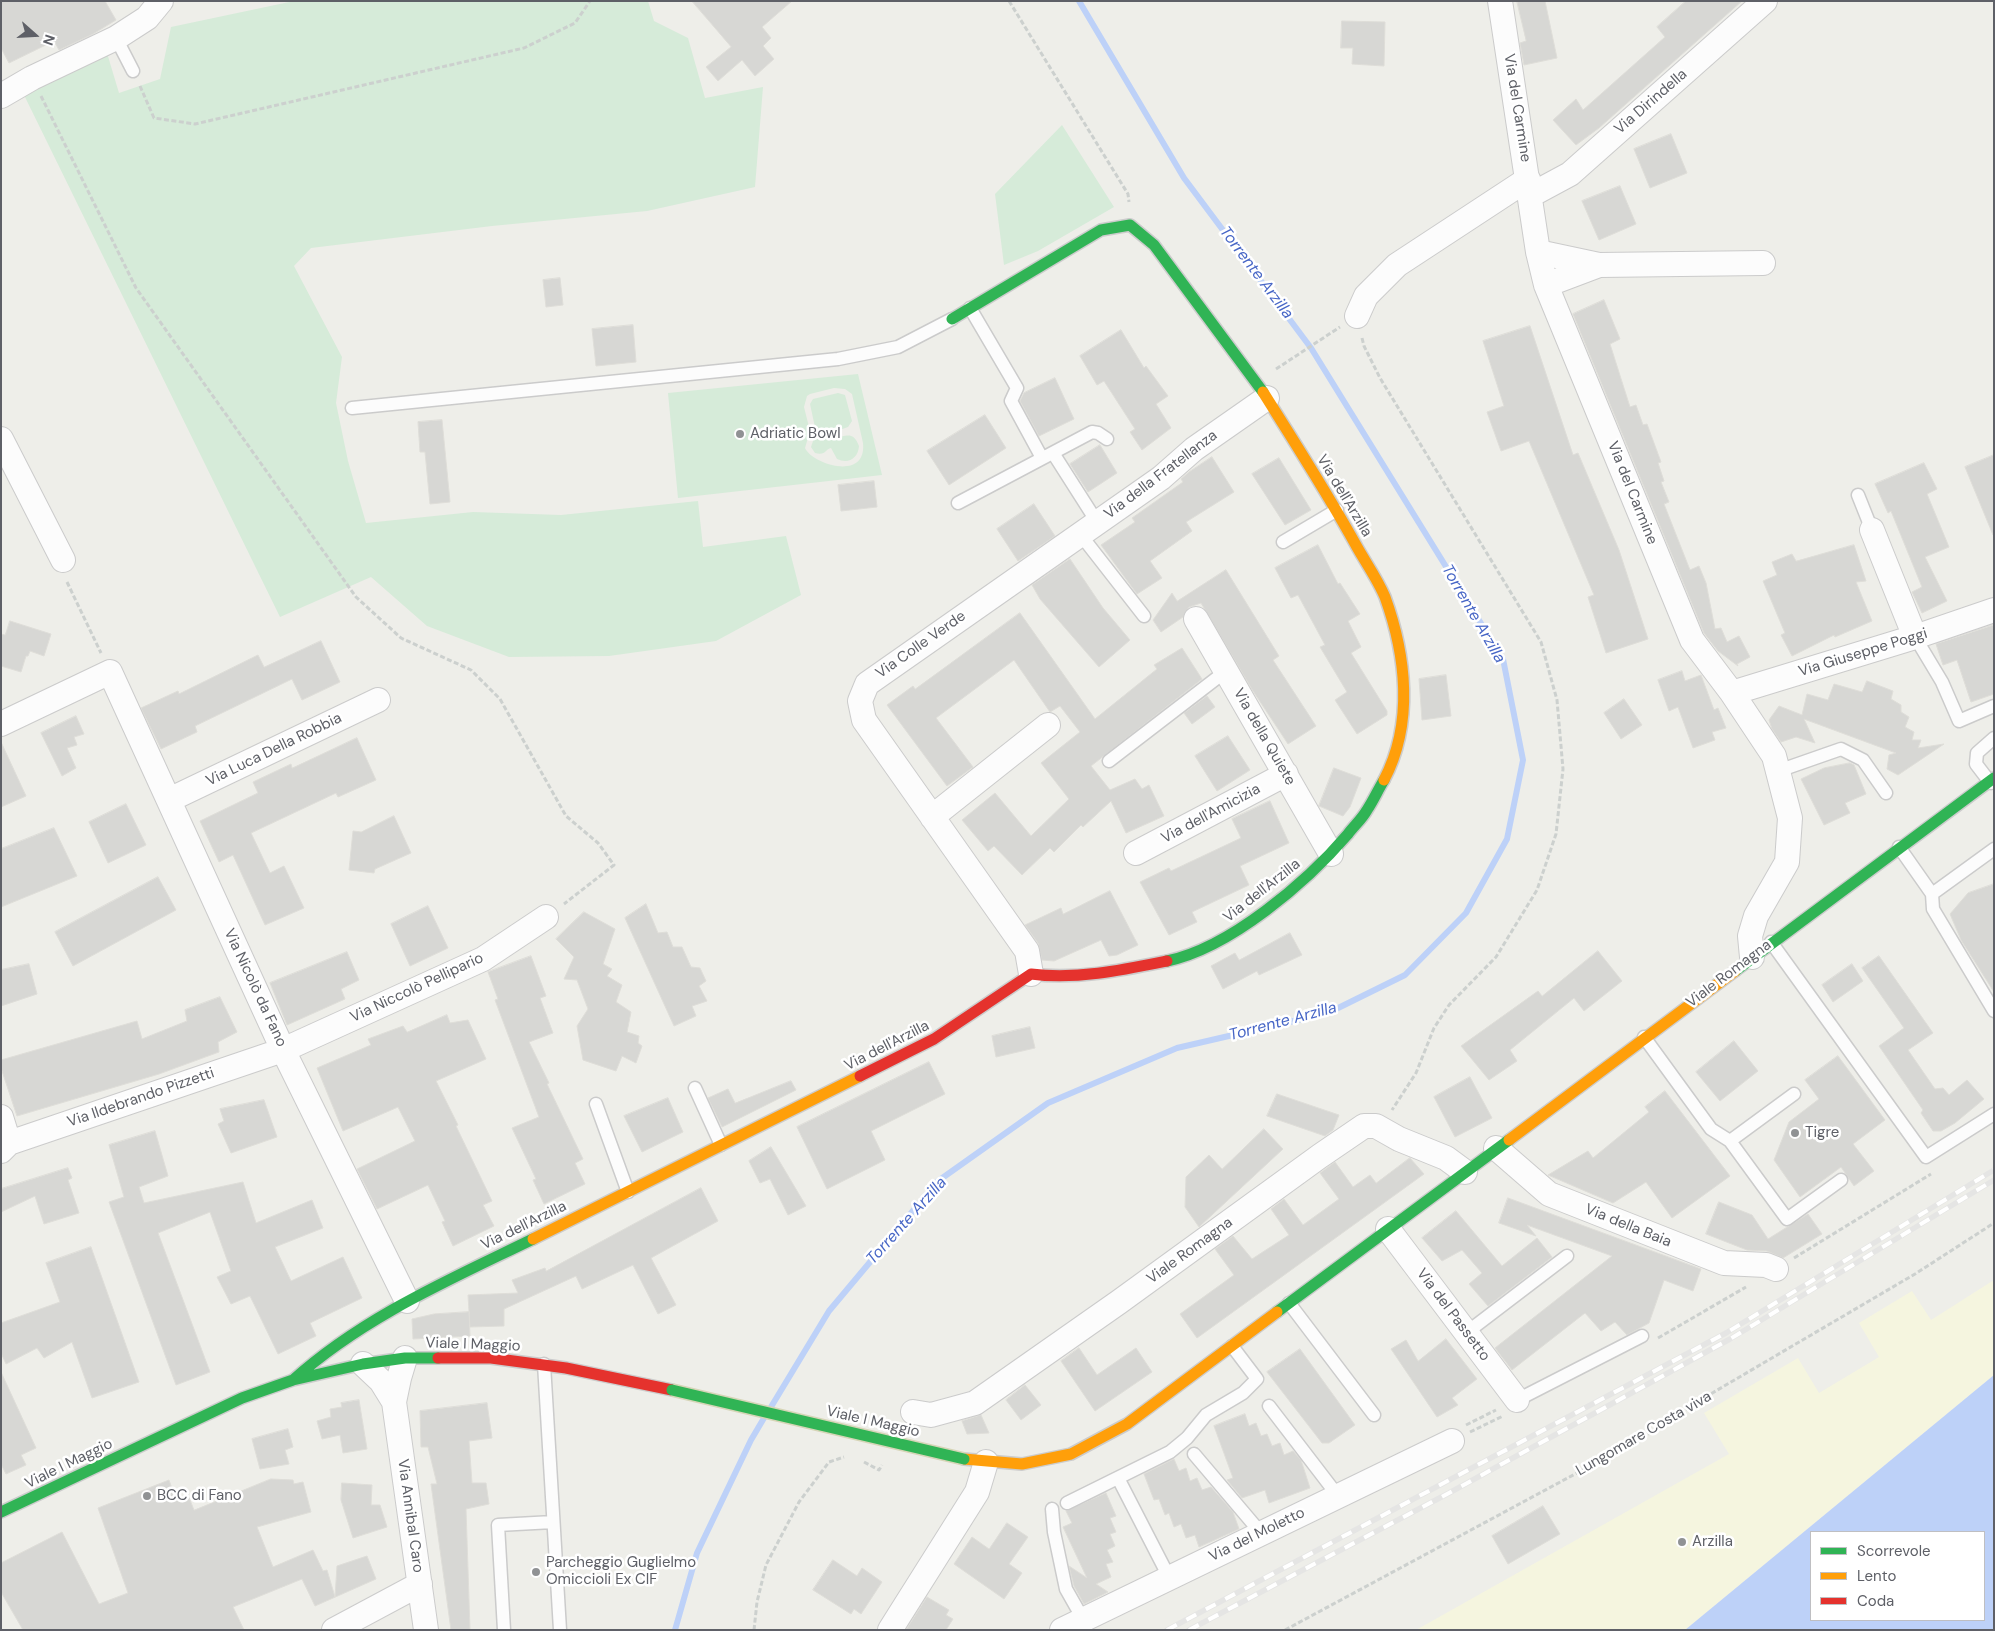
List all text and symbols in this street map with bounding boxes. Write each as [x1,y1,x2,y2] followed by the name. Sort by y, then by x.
[10,10,60,60] north arrow
[39,32,59,48] text: N
[1500,52,1534,164] street label: Via del Carmine
[1611,66,1691,138] street label: Via Dirindella
[1215,223,1297,323] water label: Torrente Arzilla
[750,425,841,443] place label: Adriatic Bowl
[1101,427,1221,523] street label: Via della Fratellanza
[734,428,746,440] marker: Adriatic Bowl
[1603,439,1661,547] street label: Via del Carmine
[1312,452,1376,540] street label: Via dell'Arzilla
[1437,561,1509,667] water label: Torrente Arzilla
[873,607,969,683] street label: Via Colle Verde
[1796,625,1930,681] street label: Via Giuseppe Poggi
[1229,685,1299,789] street label: Via della Quiete
[203,709,345,791] street label: Via Luca Della Robbia
[1158,780,1264,848] street label: Via dell'Amicizia
[1220,855,1304,927] street label: Via dell'Arzilla
[220,926,290,1050] street label: Via Nicolò da Fano
[1683,936,1775,1012] street label: Viale Romagna
[348,949,486,1027] street label: Via Niccolò Pellipario
[1227,998,1339,1046] water label: Torrente Arzilla
[842,1017,932,1075] street label: Via dell'Arzilla
[65,1064,217,1132] street label: Via Ildebrando Pizzetti
[1805,1124,1839,1142] place label: Tigre
[1789,1127,1801,1139] marker: Tigre
[863,1173,951,1269] water label: Torrente Arzilla
[478,1198,570,1254] street label: Via dell'Arzilla
[1582,1201,1674,1251] street label: Via della Baia
[1144,1214,1236,1288] street label: Viale Romagna
[1412,1265,1494,1365] street label: Via del Passetto
[425,1334,521,1356] street label: Viale I Maggio
[1573,1388,1715,1480] street label: Lungomare Costa viva
[825,1403,921,1441] street label: Viale I Maggio
[22,1435,116,1493] street label: Viale I Maggio
[393,1458,427,1574] street label: Via Annibal Caro
[157,1487,242,1505] place label: BCC di Fano
[141,1490,153,1502] marker: BCC di Fano
[1206,1504,1308,1566] street label: Via del Moletto
[1810,1531,1985,1621] legend
[1692,1533,1733,1551] place label: Arzilla
[1676,1536,1688,1548] marker: Arzilla
[1857,1541,1931,1561] text: Scorrevole
[546,1554,696,1589] place label: Parcheggio Guglielmo Omiccioli Ex CIF
[530,1566,542,1578] marker: Parcheggio Guglielmo Omiccioli Ex CIF
[1857,1566,1896,1586] text: Lento
[1857,1591,1894,1611] text: Coda

